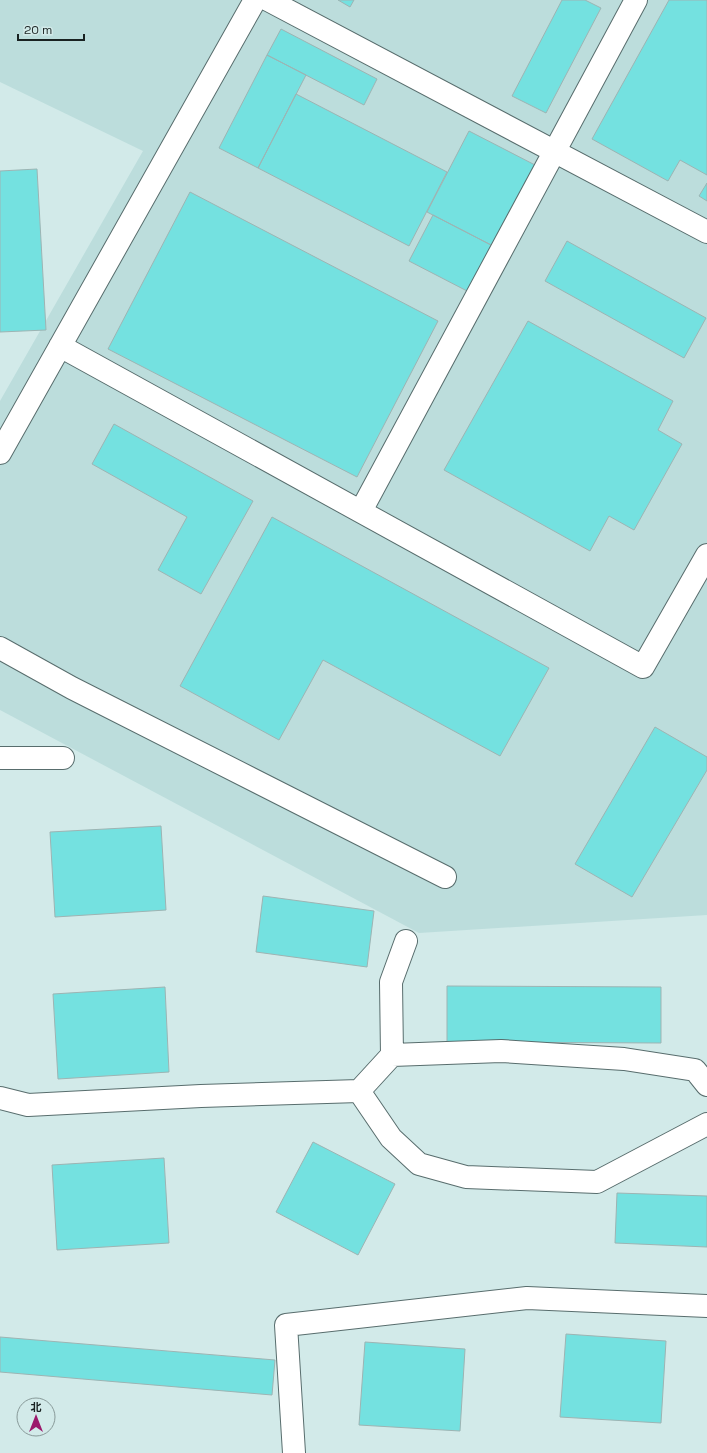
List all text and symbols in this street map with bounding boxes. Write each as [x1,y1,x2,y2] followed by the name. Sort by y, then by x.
[18,16,84,42] scale bar
[24,22,52,38] text: 20 m
[16,1397,56,1437] north arrow
[31,1400,42,1414] text: 北

